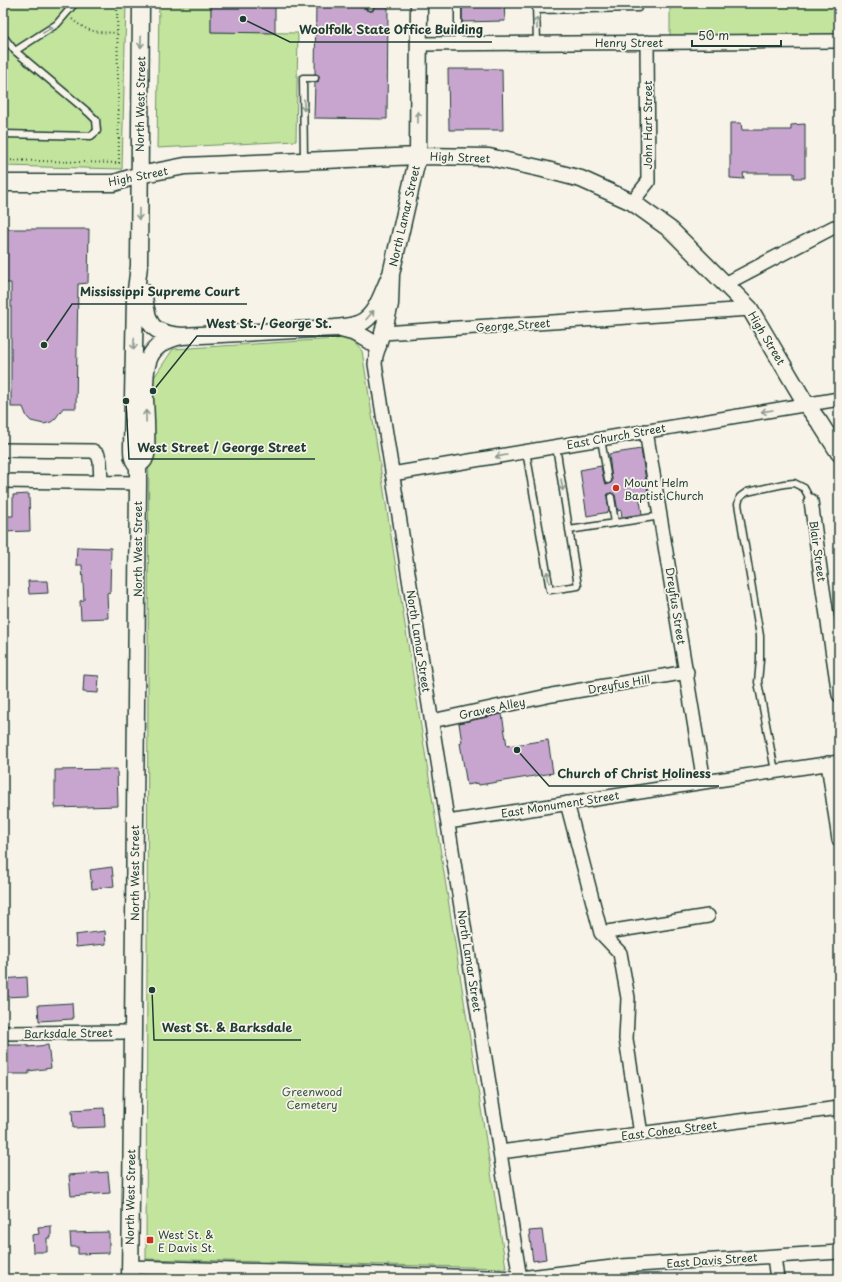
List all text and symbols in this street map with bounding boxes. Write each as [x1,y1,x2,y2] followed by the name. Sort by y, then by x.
[533,17,541,30] one-way arrow
[290,18,492,42] callout: Woolfolk State Office Building
[299,20,483,38] text: Woolfolk State Office Building
[692,22,781,48] scale bar
[42,26,53,34] one-way arrow
[698,26,729,44] text: 50 m
[595,34,664,51] street label: Henry Street
[137,35,145,48] one-way arrow
[131,55,149,152] street label: North West Street
[639,80,656,170] street label: John Hart Street
[300,98,308,111] one-way arrow
[414,111,422,124] one-way arrow
[430,147,491,167] street label: High Street
[107,162,170,190] street label: High Street
[384,164,424,268] street label: North Lamar Street
[135,207,143,220] one-way arrow
[72,280,247,304] callout: Mississippi Supreme Court
[80,282,240,300] text: Mississippi Supreme Court
[744,308,790,369] street label: High Street
[366,310,375,320] one-way arrow
[197,312,340,336] callout: West St. / George St.
[206,314,332,332] text: West St. / George St.
[475,314,551,336] street label: George Street
[130,337,137,350] one-way arrow
[761,407,774,415] one-way arrow
[142,410,150,423] one-way arrow
[565,419,667,453] street label: East Church Street
[129,435,315,459] callout: West Street / George Street
[137,438,307,456] text: West Street / George Street
[495,452,508,460] one-way arrow
[624,474,704,504] place label: Mount Helm Baptist Church
[558,478,566,491] one-way arrow
[611,483,621,493] marker: Mount Helm Baptist Church
[129,501,146,597] street label: North West Street
[805,519,831,583] street label: Blair Street
[662,566,691,646] street label: Dreyfus Street
[544,571,552,584] one-way arrow
[403,589,435,693] street label: North Lamar Street
[587,670,651,698] street label: Dreyfus Hill
[457,693,527,723] street label: Graves Alley
[549,762,719,786] callout: Church of Christ Holiness
[557,764,711,782] text: Church of Christ Holiness
[500,786,621,822] street label: East Monument Street
[126,825,143,921] street label: North West Street
[454,909,486,1013] street label: North Lamar Street
[154,1016,301,1040] callout: West St. & Barksdale
[162,1018,292,1036] text: West St. & Barksdale
[23,1024,113,1042] street label: Barksdale Street
[282,1083,342,1113] park label: Greenwood Cemetery
[620,1116,718,1144] street label: East Cohea Street
[121,1148,139,1245] street label: North West Street
[158,1226,215,1256] place label: West St. & E Davis St.
[145,1235,155,1245] marker: West St. & E Davis St.
[666,1248,759,1272] street label: East Davis Street

